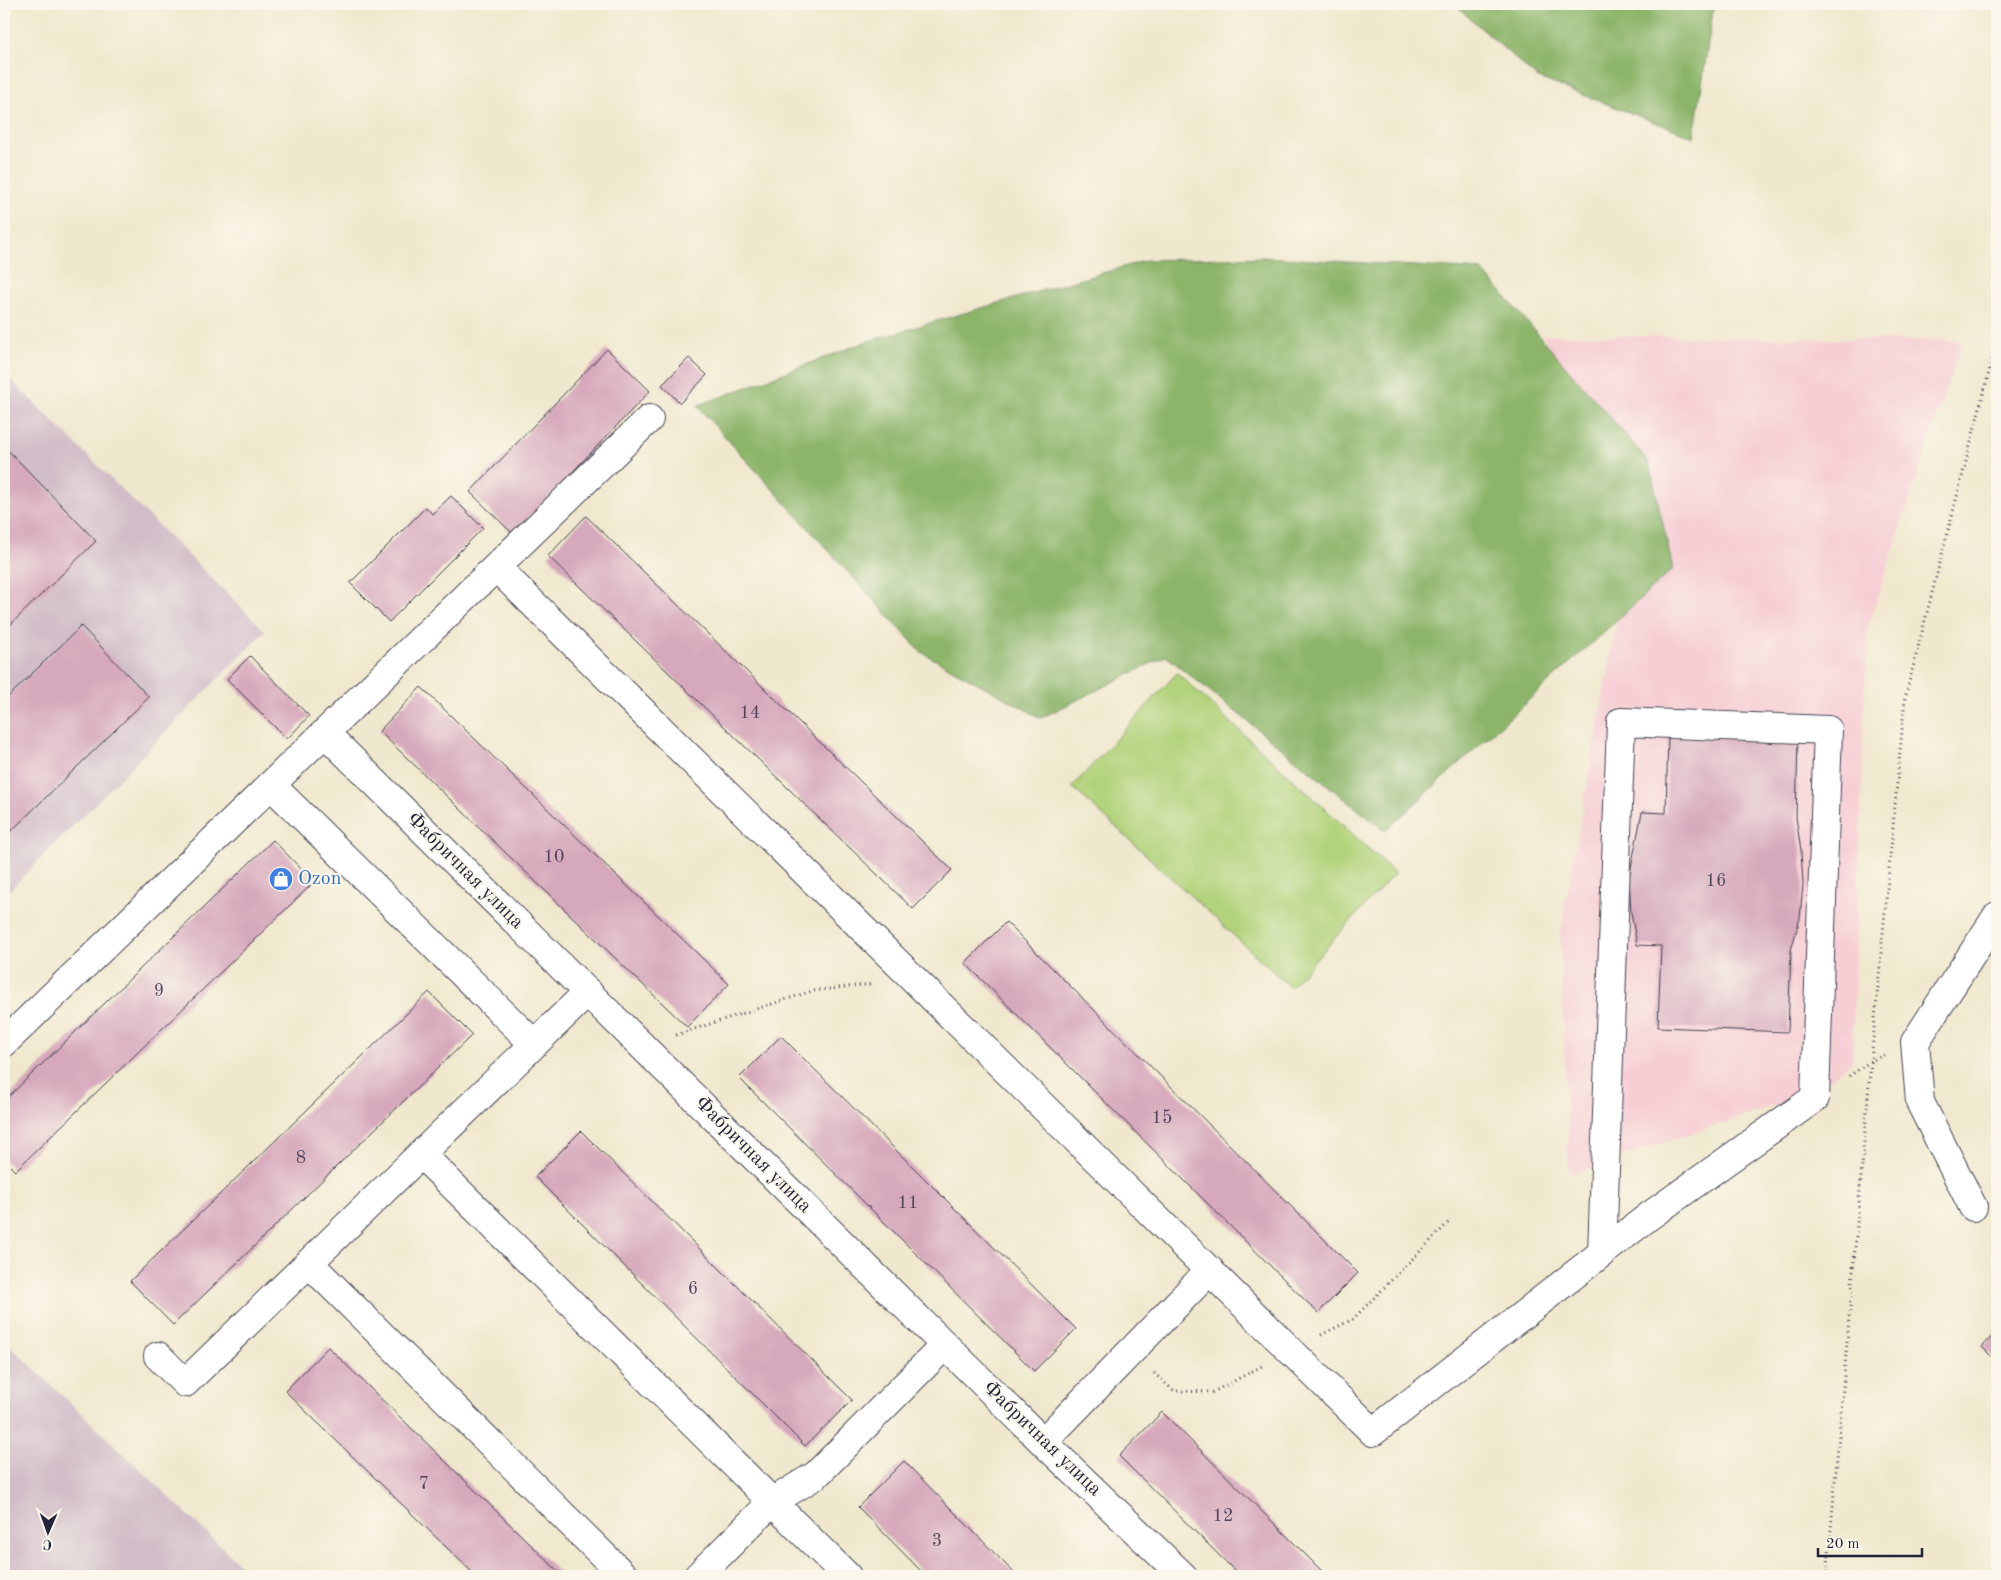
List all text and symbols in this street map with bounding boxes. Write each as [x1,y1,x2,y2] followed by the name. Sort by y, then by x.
[740,704,760,722] house number: 14
[403,809,527,933] street label: Фабричная улица
[544,848,564,866] house number: 10
[268,866,294,892] shop icon: Ozon
[298,869,342,889] place label: Ozon
[1706,872,1726,890] house number: 16
[154,982,164,1000] house number: 9
[691,1093,815,1217] street label: Фабричная улица
[1152,1109,1172,1127] house number: 15
[296,1149,306,1167] house number: 8
[898,1194,918,1212] house number: 11
[688,1280,698,1298] house number: 6
[979,1378,1105,1500] street label: Фабричная улица
[419,1475,429,1493] house number: 7
[1213,1507,1233,1525] house number: 12
[22,1508,72,1558] north arrow
[1818,1525,1922,1557] scale bar
[932,1532,942,1550] house number: 3
[43,1537,52,1551] text: С
[1826,1537,1860,1552] text: 20 m

